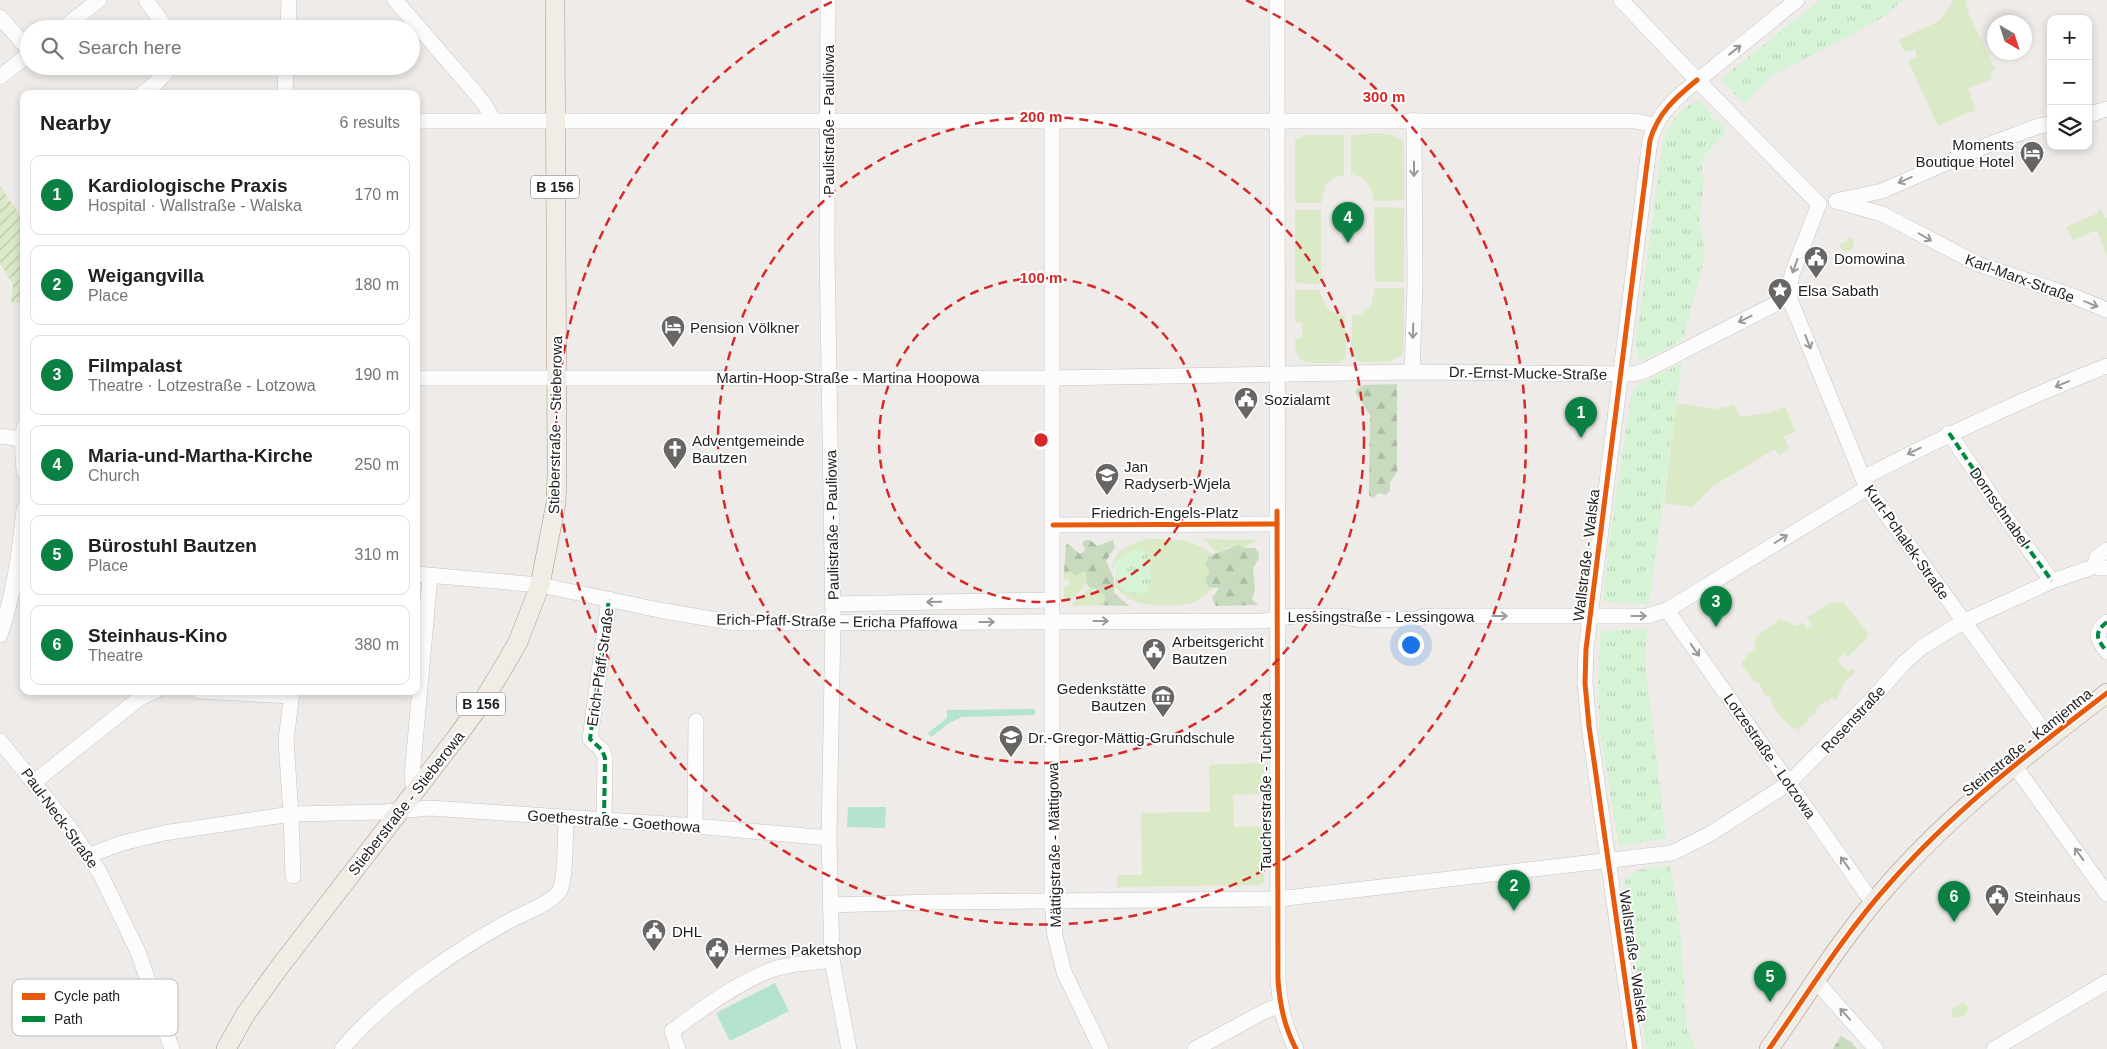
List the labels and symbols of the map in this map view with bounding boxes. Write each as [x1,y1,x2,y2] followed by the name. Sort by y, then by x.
[1987,15,2032,60] north arrow
[820,44,837,195] street label: Paulistraße - Pauliowa
[1728,45,1742,55] one-way arrow
[1363,88,1405,105] text: 300 m
[1020,108,1062,125] text: 200 m
[1916,136,2014,170] place label: Moments Boutique Hotel
[2019,140,2045,174] hotel icon: Moments Boutique Hotel
[1409,160,1419,177] one-way arrow
[531,176,579,198] road number: B 156
[1898,176,1913,186] one-way arrow
[1332,202,1364,243] pin: 4
[1917,232,1932,242] one-way arrow
[1803,245,1829,279] public building icon: Domowina
[1834,250,1906,267] place label: Domowina
[1963,250,2077,306] street label: Karl-Marx-Straße
[1790,258,1799,273] one-way arrow
[1020,269,1062,286] text: 100 m
[1767,277,1793,311] place icon: Elsa Sabath
[1798,282,1879,299] place label: Elsa Sabath
[2083,299,2098,309] one-way arrow
[660,314,686,348] hotel icon: Pension Völkner
[1738,314,1753,324] one-way arrow
[690,319,799,336] place label: Pension Völkner
[1409,323,1418,339] one-way arrow
[1804,334,1813,349] one-way arrow
[545,335,565,514] street label: Stieberstraße - Stieberowa
[1449,363,1607,383] street label: Dr.-Ernst-Mucke-Straße
[716,369,980,386] street label: Martin-Hoop-Straße - Martina Hoopowa
[2055,379,2070,389] one-way arrow
[1233,386,1259,420] public building icon: Sozialamt
[1264,391,1331,408] place label: Sozialamt
[1565,397,1597,438] pin: 1
[1032,431,1050,449] centre of rings
[692,432,805,466] place label: Adventgemeinde Bautzen
[662,436,688,470] church icon: Adventgemeinde Bautzen
[1907,447,1922,456] one-way arrow
[822,449,842,600] street label: Paulistraße - Pauliowa
[1124,458,1231,492] place label: Jan Radyserb-Wjela
[1094,462,1120,496] school or university icon: Jan Radyserb-Wjela
[1966,464,2034,550] street label: Dornschnabel
[1861,481,1953,603] street label: Kurt-Pchalek-Straße
[1569,487,1603,622] street label: Wallstraße - Walska
[1091,504,1239,521] street label: Friedrich-Engels-Platz
[1773,534,1787,544] one-way arrow
[1700,586,1732,627] pin: 3
[926,597,942,607] one-way arrow
[583,607,617,727] street label: Erich-Pfaff-Straße
[1288,608,1475,625] street label: Lessingstraße - Lessingowa
[716,610,958,632] street label: Erich-Pfaff-Straße – Ericha Pfaffowa
[1492,611,1508,621] one-way arrow
[1631,611,1647,620] one-way arrow
[1093,616,1109,626] one-way arrow
[978,617,994,627] one-way arrow
[1398,632,1424,658] your location
[1172,633,1265,667] place label: Arbeitsgericht Bautzen
[1141,637,1167,671] public building icon: Arbeitsgericht Bautzen
[1690,643,1700,657] one-way arrow
[1057,680,1146,714] place label: Gedenkstätte Bautzen
[1818,682,1888,756] street label: Rosenstraße
[1150,684,1176,718] museum icon: Gedenkstätte Bautzen
[1959,684,2096,800] street label: Steinstraße - Kamjentna
[1720,690,1820,822] street label: Lotzestraße - Lotzowa
[457,692,505,716] road number: B 156
[1257,692,1274,871] street label: Taucherstraße - Tuchorska
[998,724,1024,758] school or university icon: Dr.-Gregor-Mättig-Grundschule
[344,727,468,879] street label: Stieberstraße - Stieberowa
[1028,729,1235,746] place label: Dr.-Gregor-Mättig-Grundschule
[1044,762,1064,928] street label: Mättigstraße - Mättigowa
[18,765,102,871] street label: Paul-Neck-Straße
[527,806,702,836] street label: Goethestraße - Goethowa
[2073,848,2084,861] one-way arrow
[1840,856,1850,870] one-way arrow
[1498,870,1530,911] pin: 2
[1938,881,1970,922] pin: 6
[1984,883,2010,917] public building icon: Steinhaus
[2014,888,2081,905] place label: Steinhaus
[1616,889,1652,1024] street label: Wallstraße - Walska
[641,918,667,952] public building icon: DHL
[672,923,702,940] place label: DHL
[704,936,730,970] public building icon: Hermes Paketshop
[734,941,862,958] place label: Hermes Paketshop
[1754,961,1786,1002] pin: 5
[12,979,178,1036] legend
[54,988,120,1004] text: Cycle path
[1840,1008,1851,1021] one-way arrow
[54,1011,83,1027] text: Path

